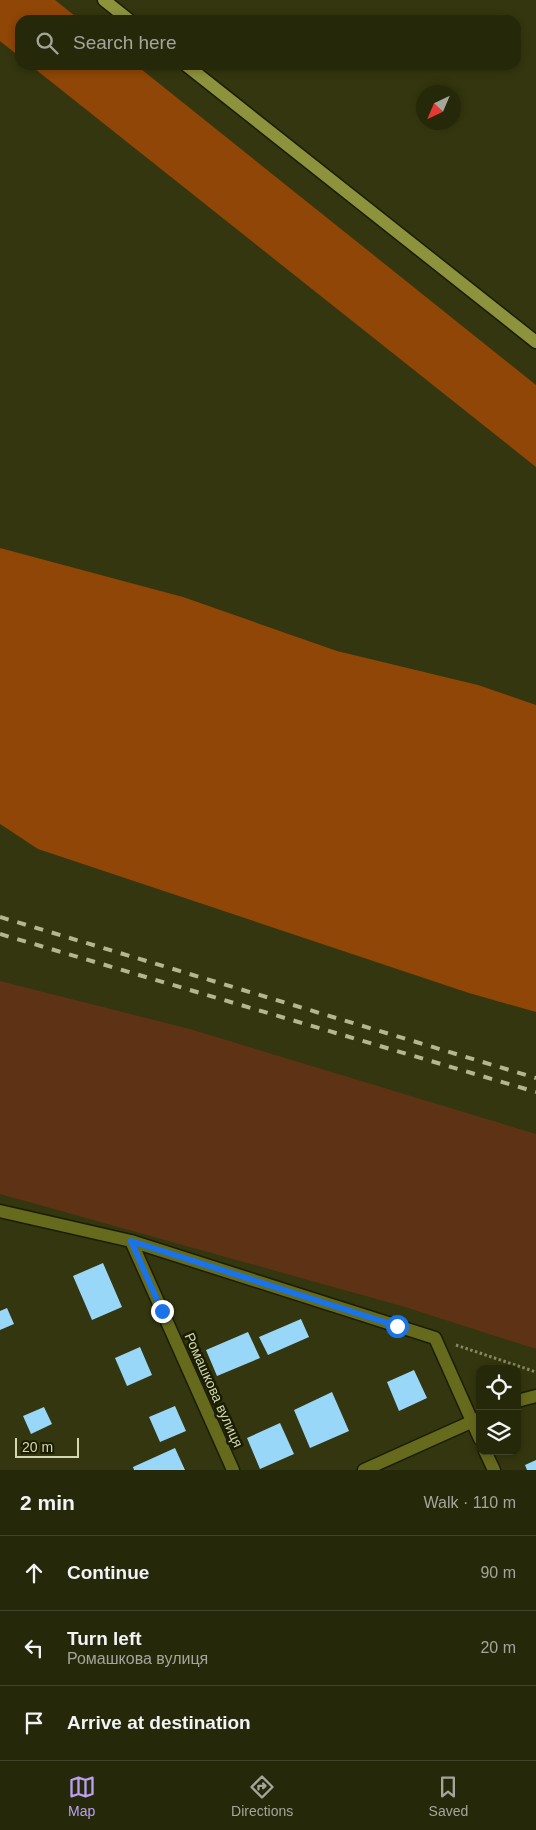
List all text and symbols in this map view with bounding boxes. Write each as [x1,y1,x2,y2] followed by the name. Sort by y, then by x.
[15,15,521,70] search box
[33,29,61,57] icon: search
[73,32,177,53] text: Search here
[416,85,461,130] north arrow
[151,1300,174,1323] route end
[386,1315,409,1338] route start
[182,1330,246,1450] street label: Ромашкова вулиця
[476,1365,521,1455] map controls
[476,1365,521,1410] button: locate
[476,1410,521,1455] button: layers
[15,1435,79,1458] scale bar
[22,1439,53,1455] text: 20 m
[20,1491,75,1514] text: 2 min
[424,1494,516,1511] text: Walk · 110 m
[20,1559,48,1587] icon: ahead
[67,1562,149,1583] text: Continue
[480,1564,516,1581] text: 90 m
[67,1628,142,1649] text: Turn left
[20,1634,48,1662] icon: left
[480,1639,516,1656] text: 20 m
[67,1650,208,1667] text: Ромашкова вулиця
[20,1709,48,1737] icon: arrive
[67,1712,251,1733] text: Arrive at destination
[68,1773,96,1819] tab: Map
[231,1773,293,1819] tab: Directions
[429,1773,468,1819] tab: Saved

